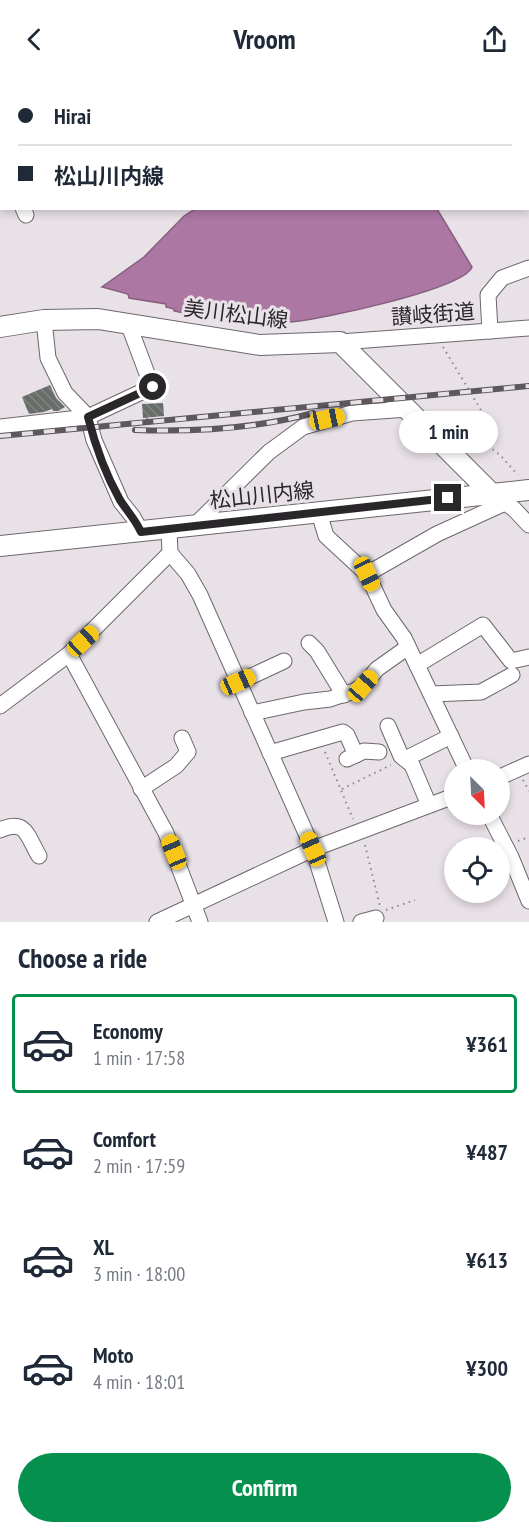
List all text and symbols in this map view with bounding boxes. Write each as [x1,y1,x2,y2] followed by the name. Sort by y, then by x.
[233,22,296,56] text: Vroom
[18,23,51,56] icon: back
[478,23,511,56] icon: share
[54,102,91,130] text: Hirai
[54,162,164,190] text: 松山川内線
[182,294,290,334] street label: 美川松山線
[390,298,476,330] street label: 讃岐街道
[139,373,166,400] route start
[308,406,346,432] car
[398,411,498,453] callout: 1 min
[428,419,469,445] text: 1 min
[208,476,316,514] street label: 松山川内線
[434,484,461,511] route end
[351,554,383,594] car
[64,622,102,660] car
[218,666,258,698] car
[344,667,382,705] car
[444,759,510,825] north arrow
[444,759,510,903] map controls
[297,829,329,869] car
[159,832,189,872] car
[444,837,510,903] button: locate
[18,941,147,975] text: Choose a ride
[21,1017,75,1071] icon: car
[93,1017,163,1045] text: Economy
[466,1030,508,1058] text: ¥361
[93,1045,185,1071] text: 1 min · 17:58
[21,1125,75,1179] icon: car
[93,1125,156,1153] text: Comfort
[466,1138,508,1166] text: ¥487
[93,1153,185,1179] text: 2 min · 17:59
[21,1233,75,1287] icon: car
[93,1233,114,1261] text: XL
[466,1246,508,1274] text: ¥613
[93,1261,185,1287] text: 3 min · 18:00
[21,1341,75,1395] icon: car
[93,1341,134,1369] text: Moto
[466,1354,508,1382] text: ¥300
[93,1369,185,1395] text: 4 min · 18:01
[18,1453,511,1522] button: Confirm

